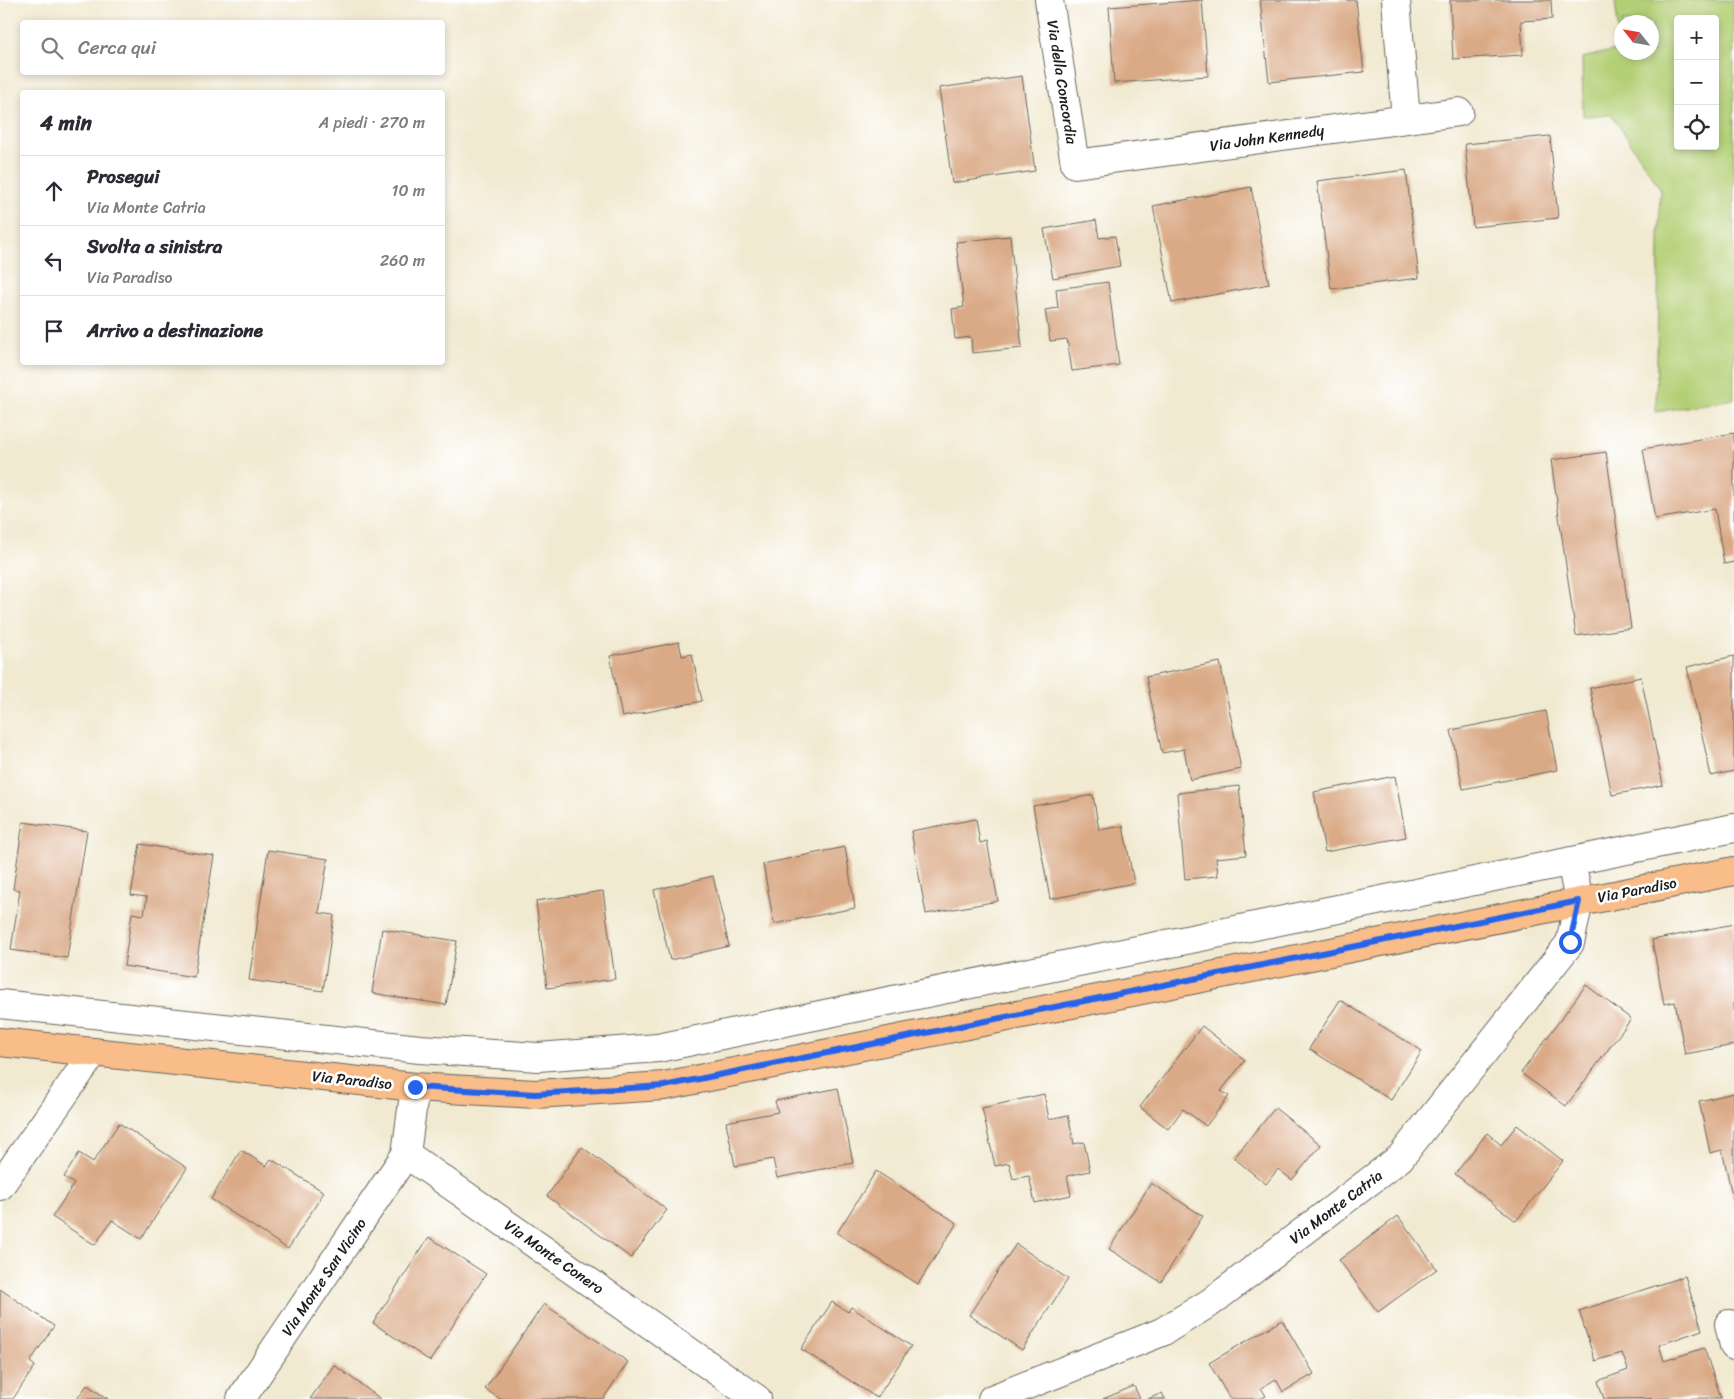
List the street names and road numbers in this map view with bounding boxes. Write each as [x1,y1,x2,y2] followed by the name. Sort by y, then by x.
[1039,18,1085,146] street label: Via della Concordia
[1208,117,1326,159] street label: Via John Kennedy
[1595,869,1679,910] street label: Via Paradiso
[311,1063,394,1097] street label: Via Paradiso
[1284,1163,1389,1251] street label: Via Monte Catria
[275,1212,374,1341] street label: Via Monte San Vicino
[499,1213,610,1301] street label: Via Monte Conero

